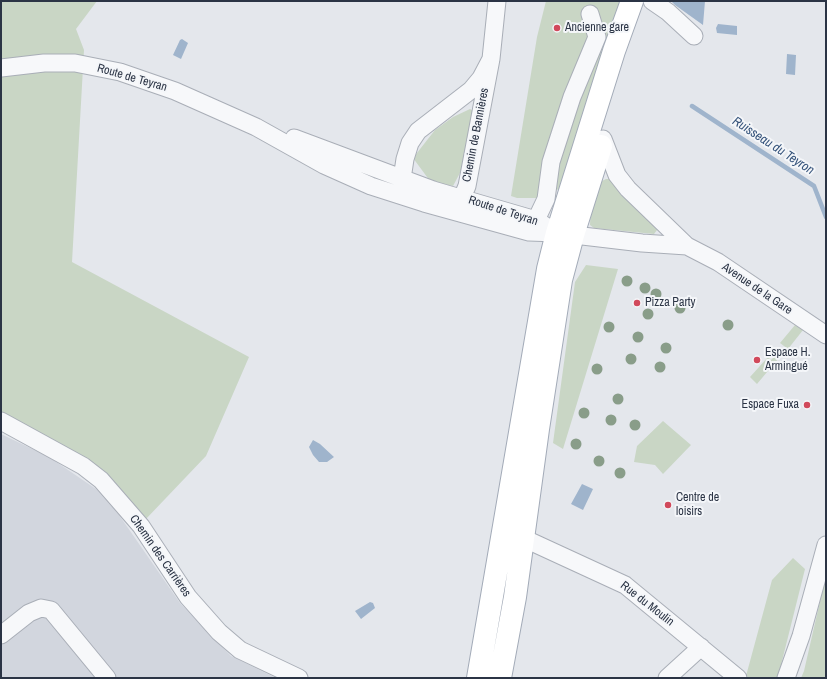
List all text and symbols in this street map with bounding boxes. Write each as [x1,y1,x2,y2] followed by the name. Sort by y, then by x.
[565,21,629,35] place label: Ancienne gare
[552,23,562,33] marker: Ancienne gare
[95,61,169,95] street label: Route de Teyran
[460,87,492,183] street label: Chemin de Bannières
[729,114,817,178] water label: Ruisseau du Teyron
[466,193,540,229] street label: Route de Teyran
[719,260,795,318] street label: Avenue de la Gare
[645,296,695,310] place label: Pizza Party
[632,298,642,308] marker: Pizza Party
[765,346,810,374] place label: Espace H. Armingué
[752,355,762,365] marker: Espace H. Armingué
[742,398,799,412] place label: Espace Fuxa
[802,400,812,410] marker: Espace Fuxa
[676,491,719,519] place label: Centre de loisirs
[663,500,673,510] marker: Centre de loisirs
[126,512,194,600] street label: Chemin des Carrières
[617,579,677,629] street label: Rue du Moulin

